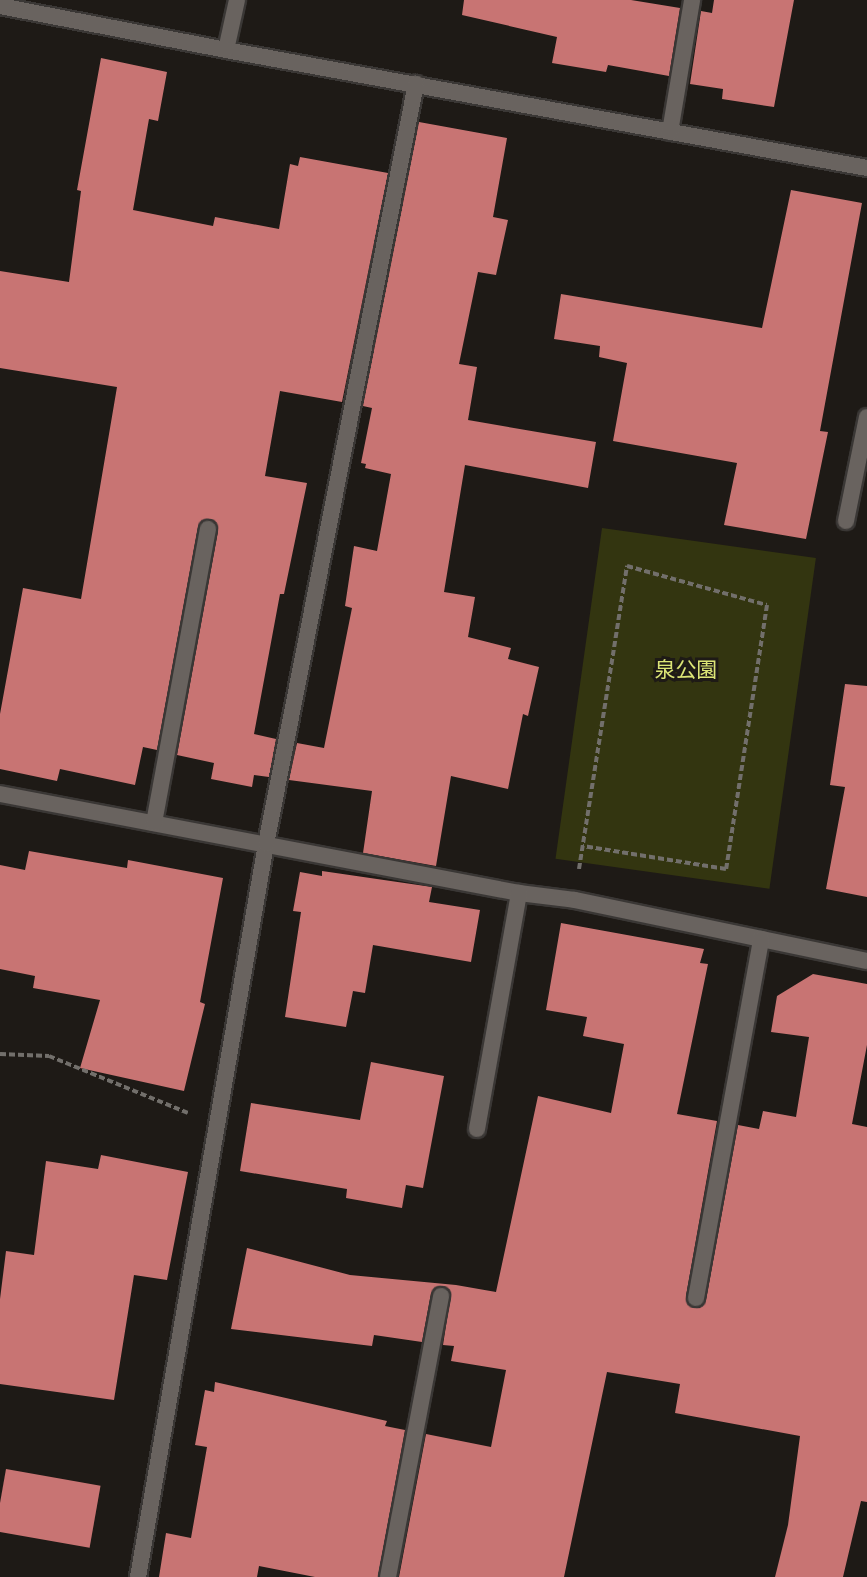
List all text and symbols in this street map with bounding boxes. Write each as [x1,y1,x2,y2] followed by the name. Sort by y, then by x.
[655,658,717,684] park label: 泉公園

